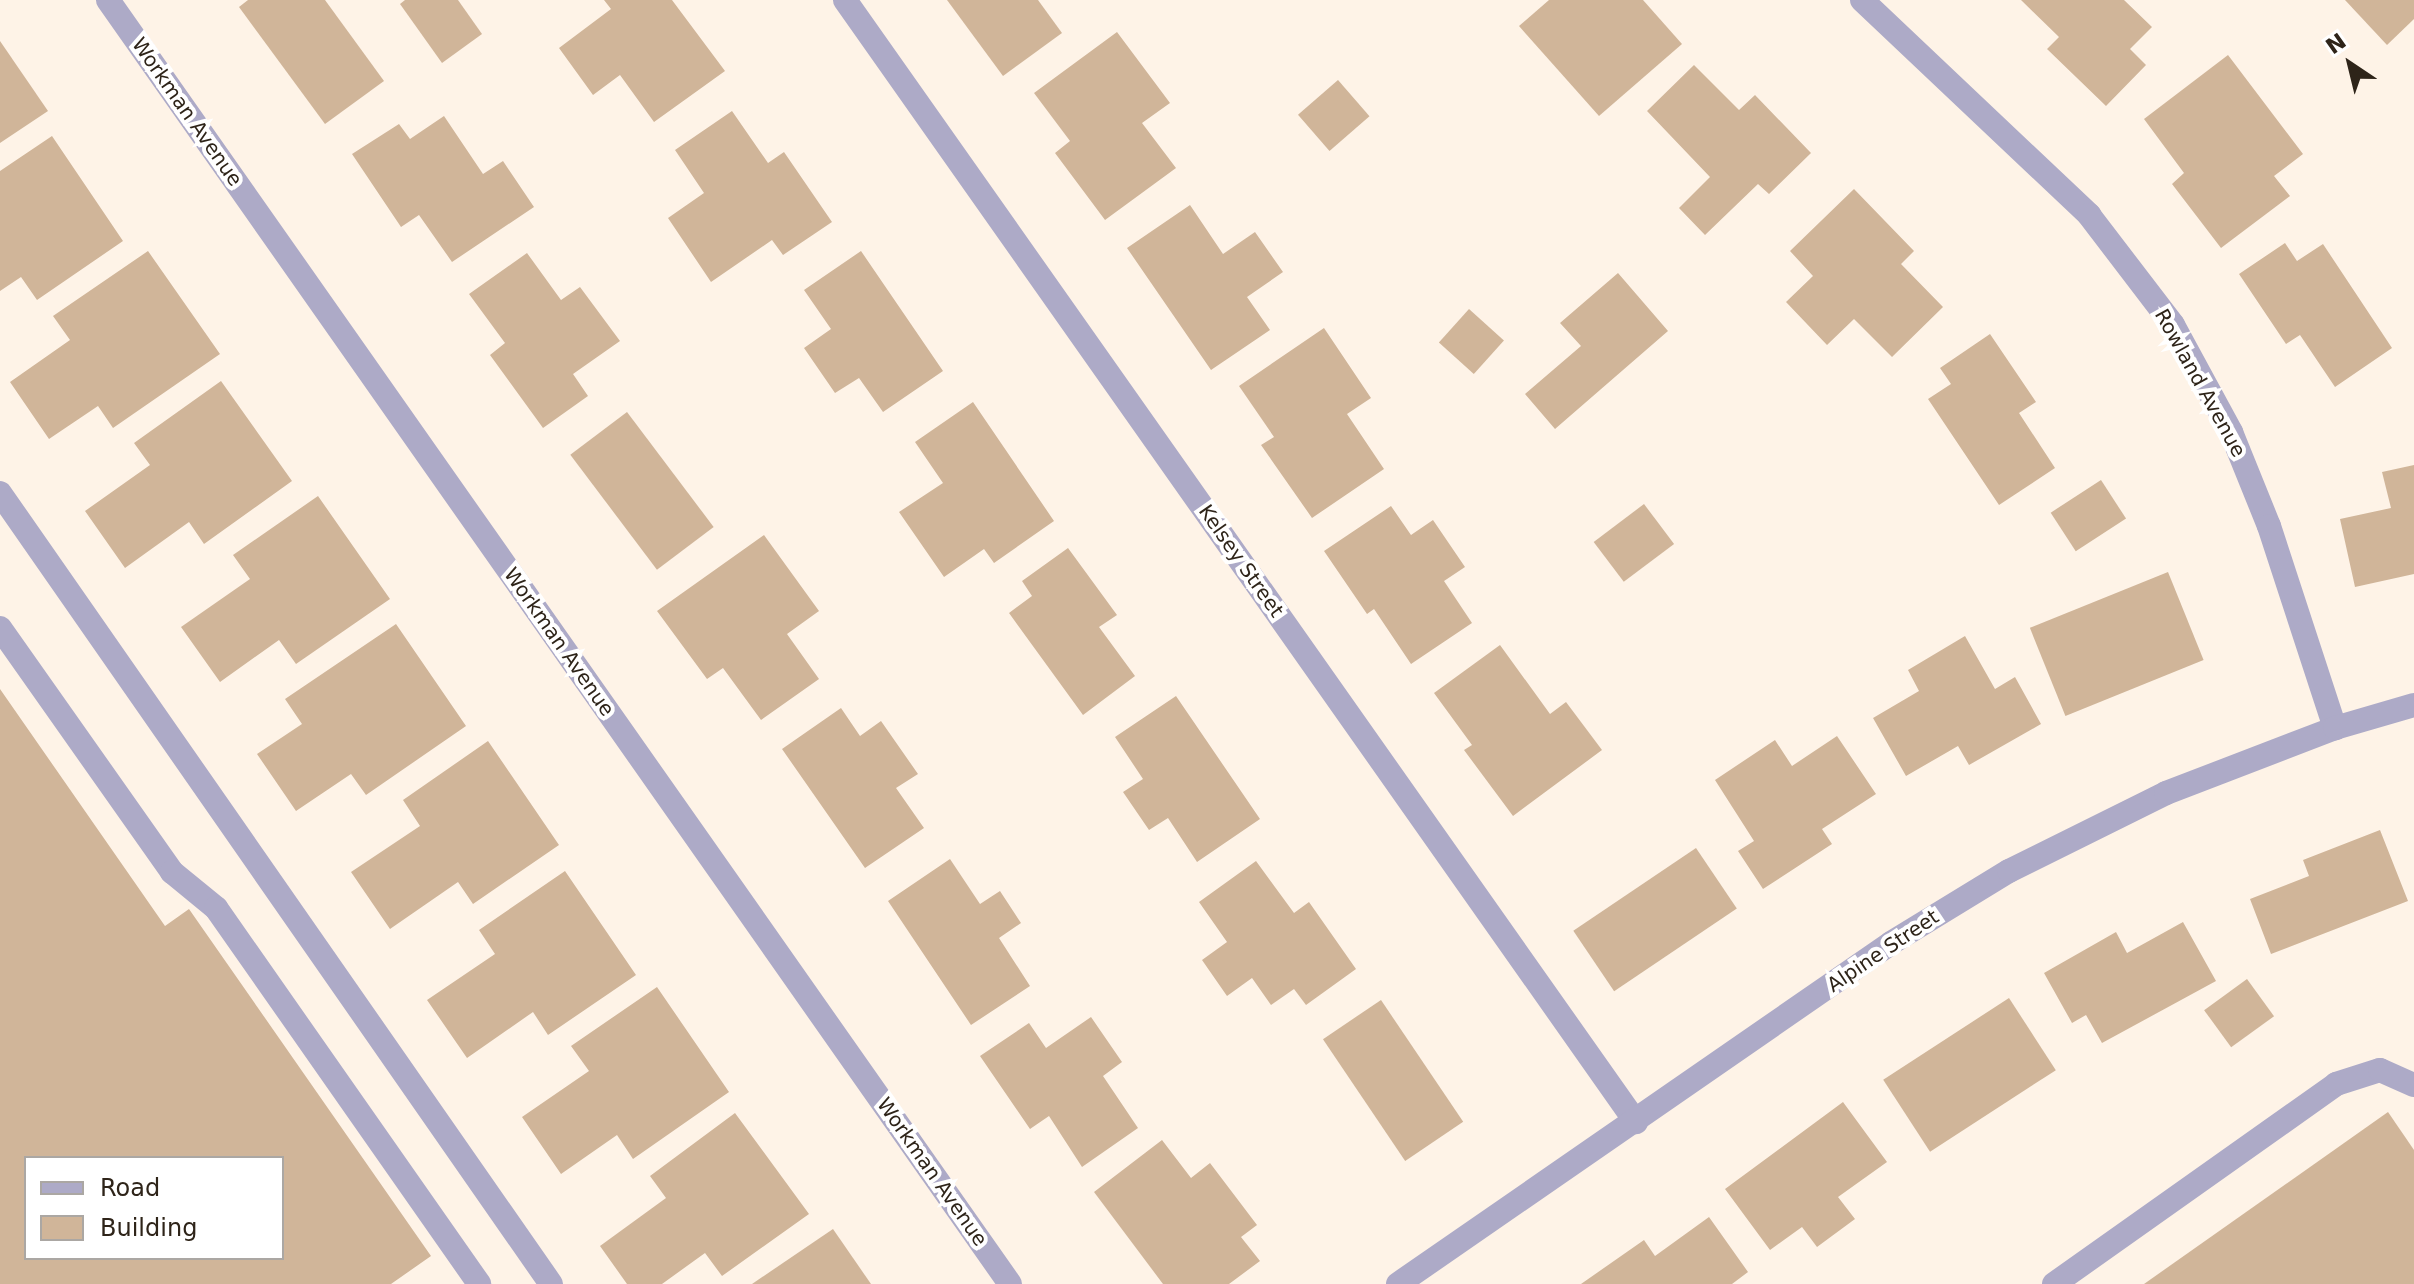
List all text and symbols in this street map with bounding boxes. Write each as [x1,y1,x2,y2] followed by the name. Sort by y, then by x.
[2310,24,2390,104] north arrow
[2321,28,2351,59] text: N
[127,33,247,191] street label: Workman Avenue
[2149,305,2251,461] street label: Rowland Avenue
[1193,500,1289,622] street label: Kelsey Street
[499,563,619,721] street label: Workman Avenue
[1823,905,1943,997] street label: Alpine Street
[872,1093,992,1251] street label: Workman Avenue
[24,1156,284,1260] legend
[100,1174,160,1202] text: Road
[100,1214,197,1242] text: Building

